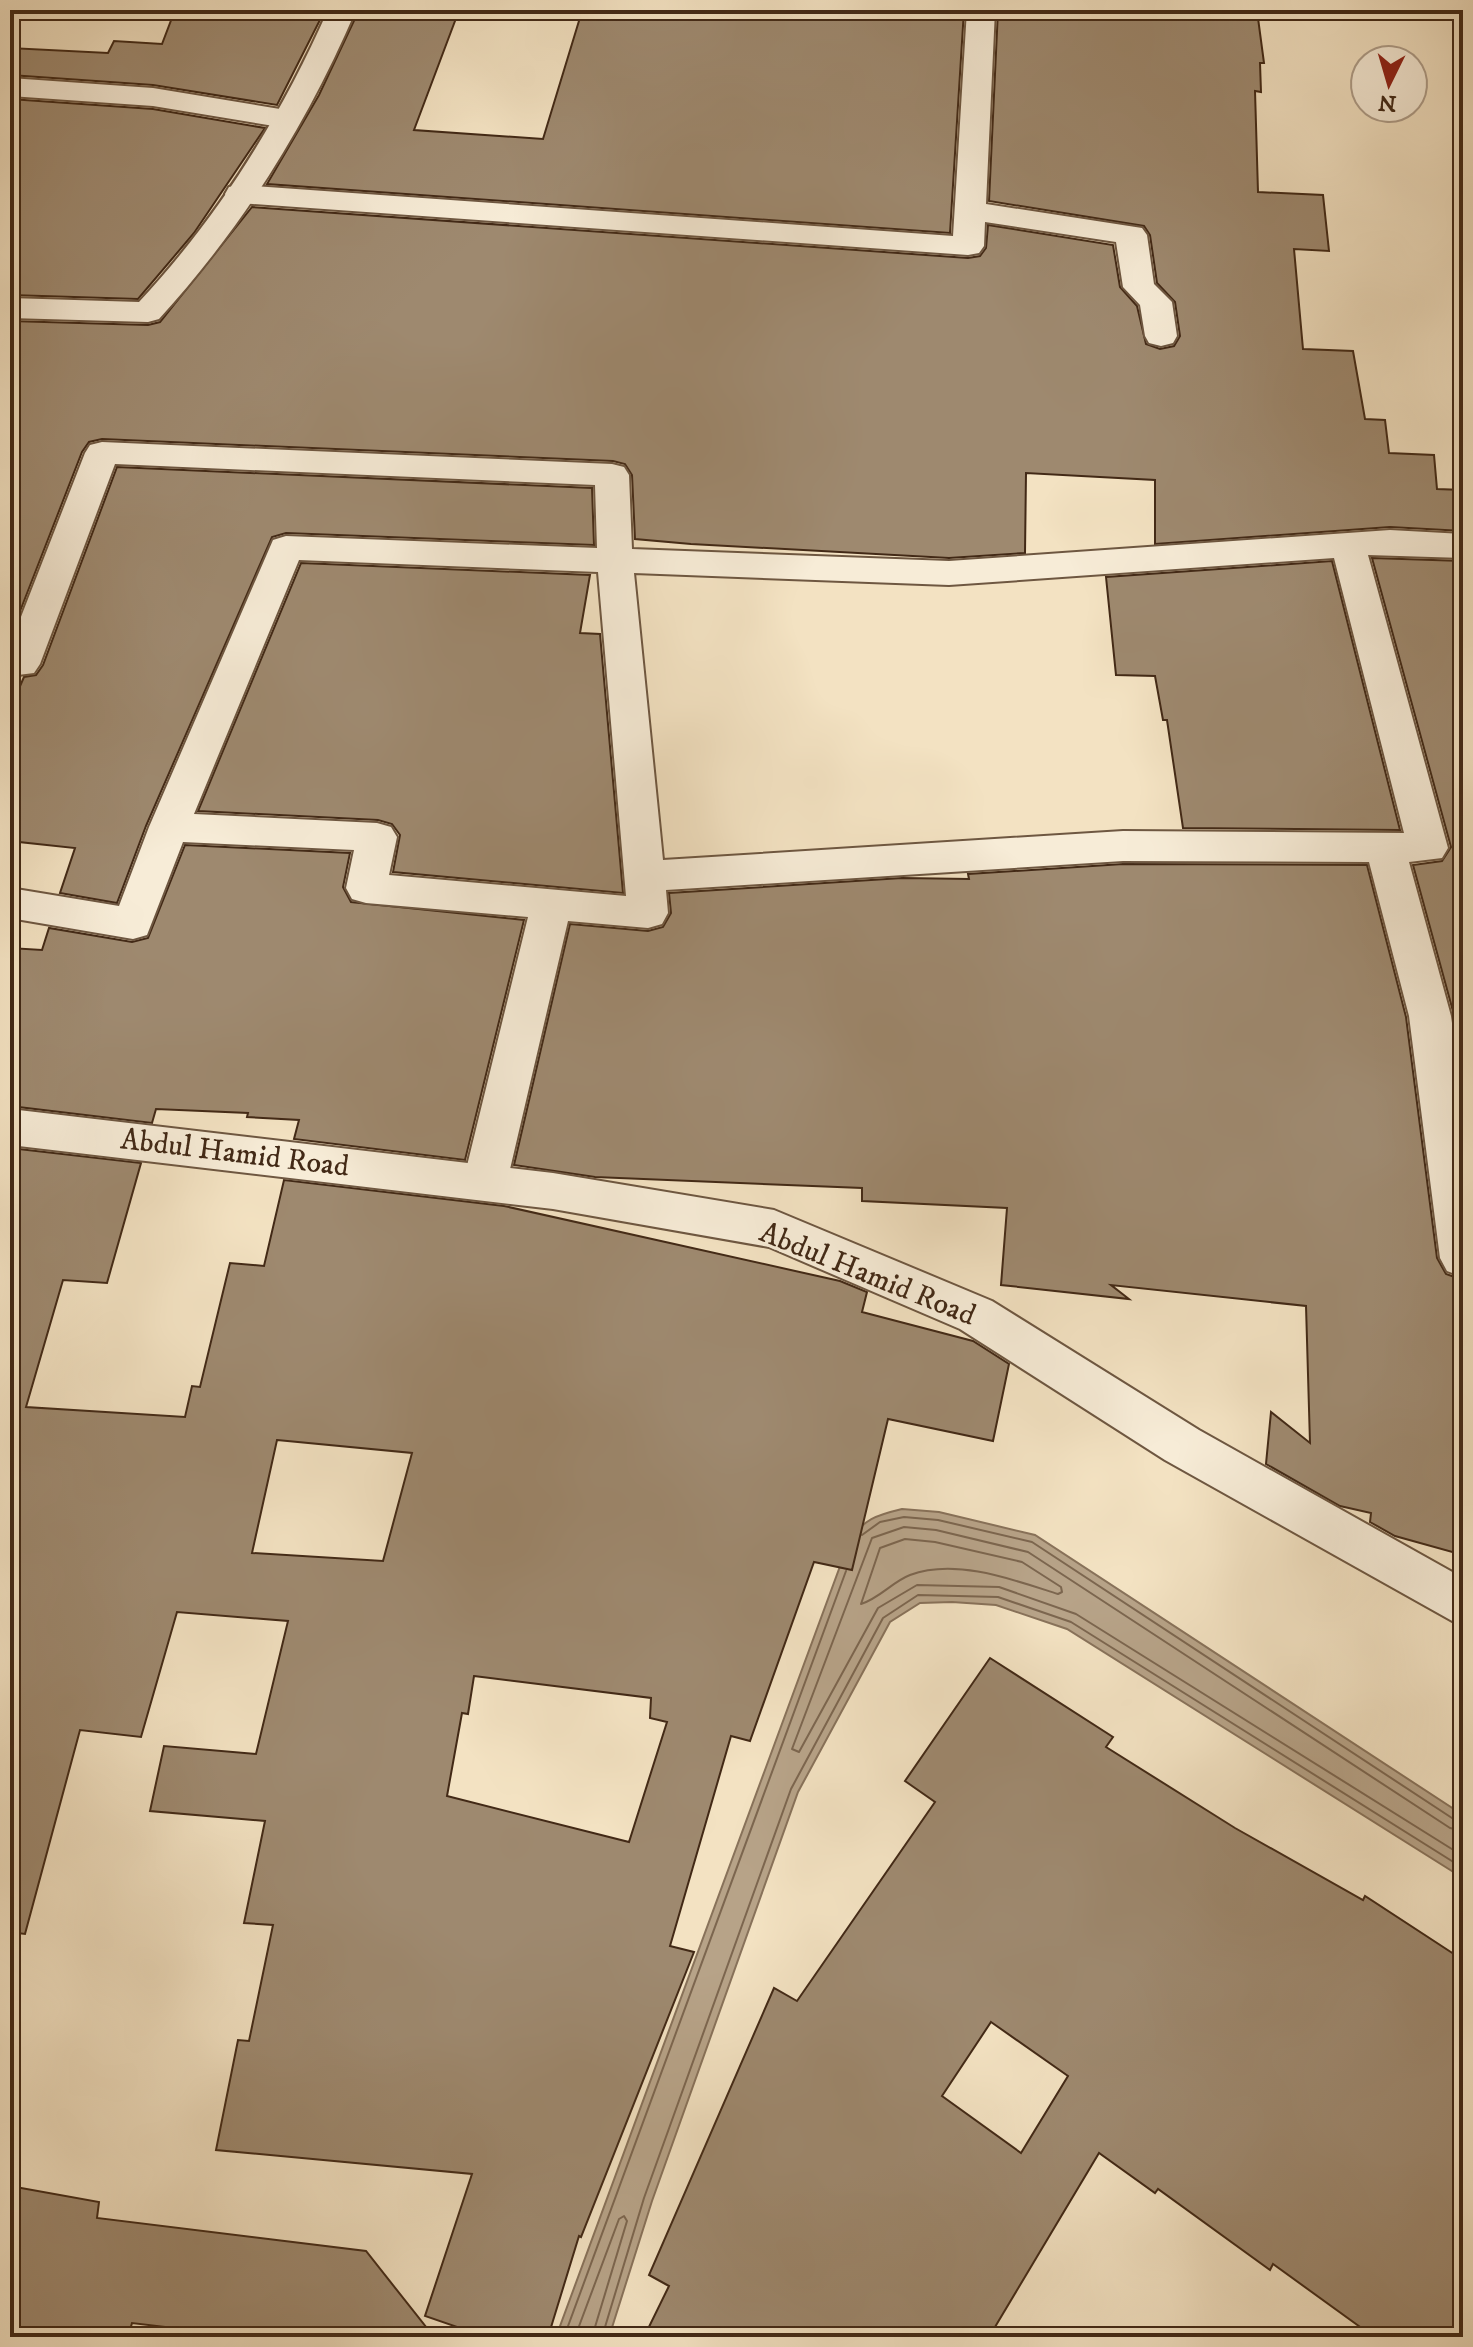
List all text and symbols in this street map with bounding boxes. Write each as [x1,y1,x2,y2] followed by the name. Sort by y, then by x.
[1349,44,1429,124] north arrow
[1377,88,1398,117] text: N
[119,1121,351,1186] street label: Abdul Hamid Road
[754,1214,981,1335] street label: Abdul Hamid Road

